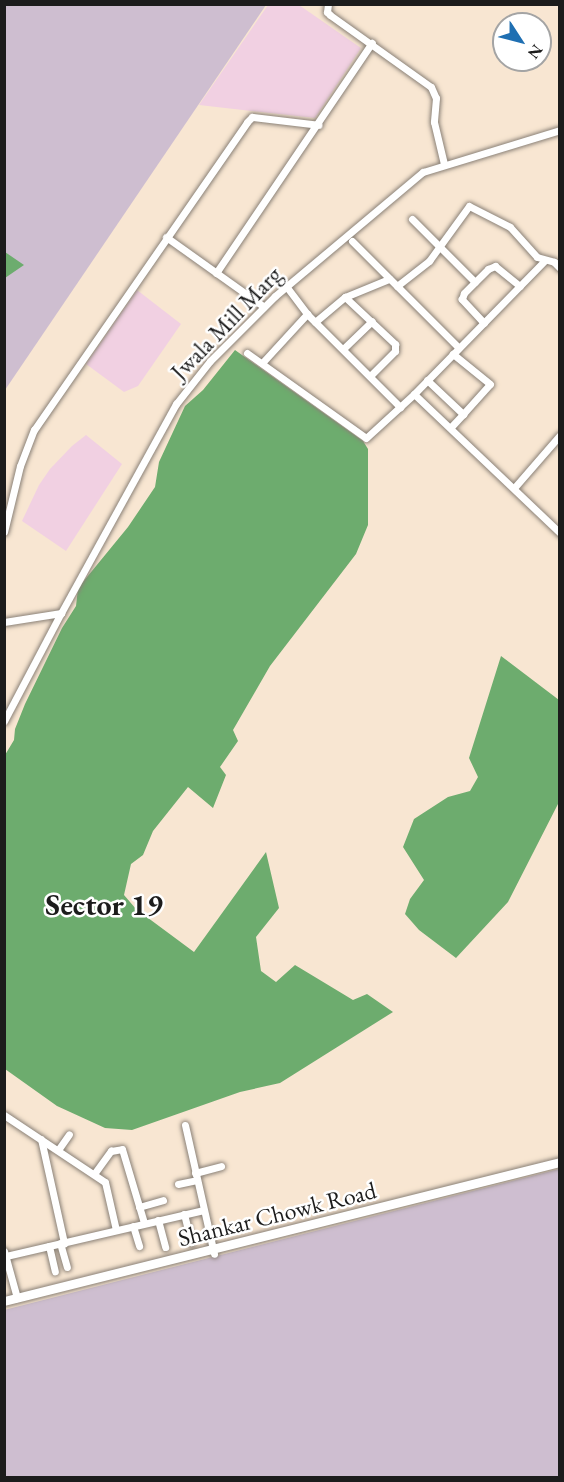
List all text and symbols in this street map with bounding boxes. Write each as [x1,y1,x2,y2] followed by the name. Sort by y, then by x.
[492,12,552,72] north arrow
[523,40,548,63] text: N
[165,260,287,386] street label: Jwala Mill Marg
[45,887,163,923] district label: Sector 19
[175,1175,379,1253] street label: Shankar Chowk Road

